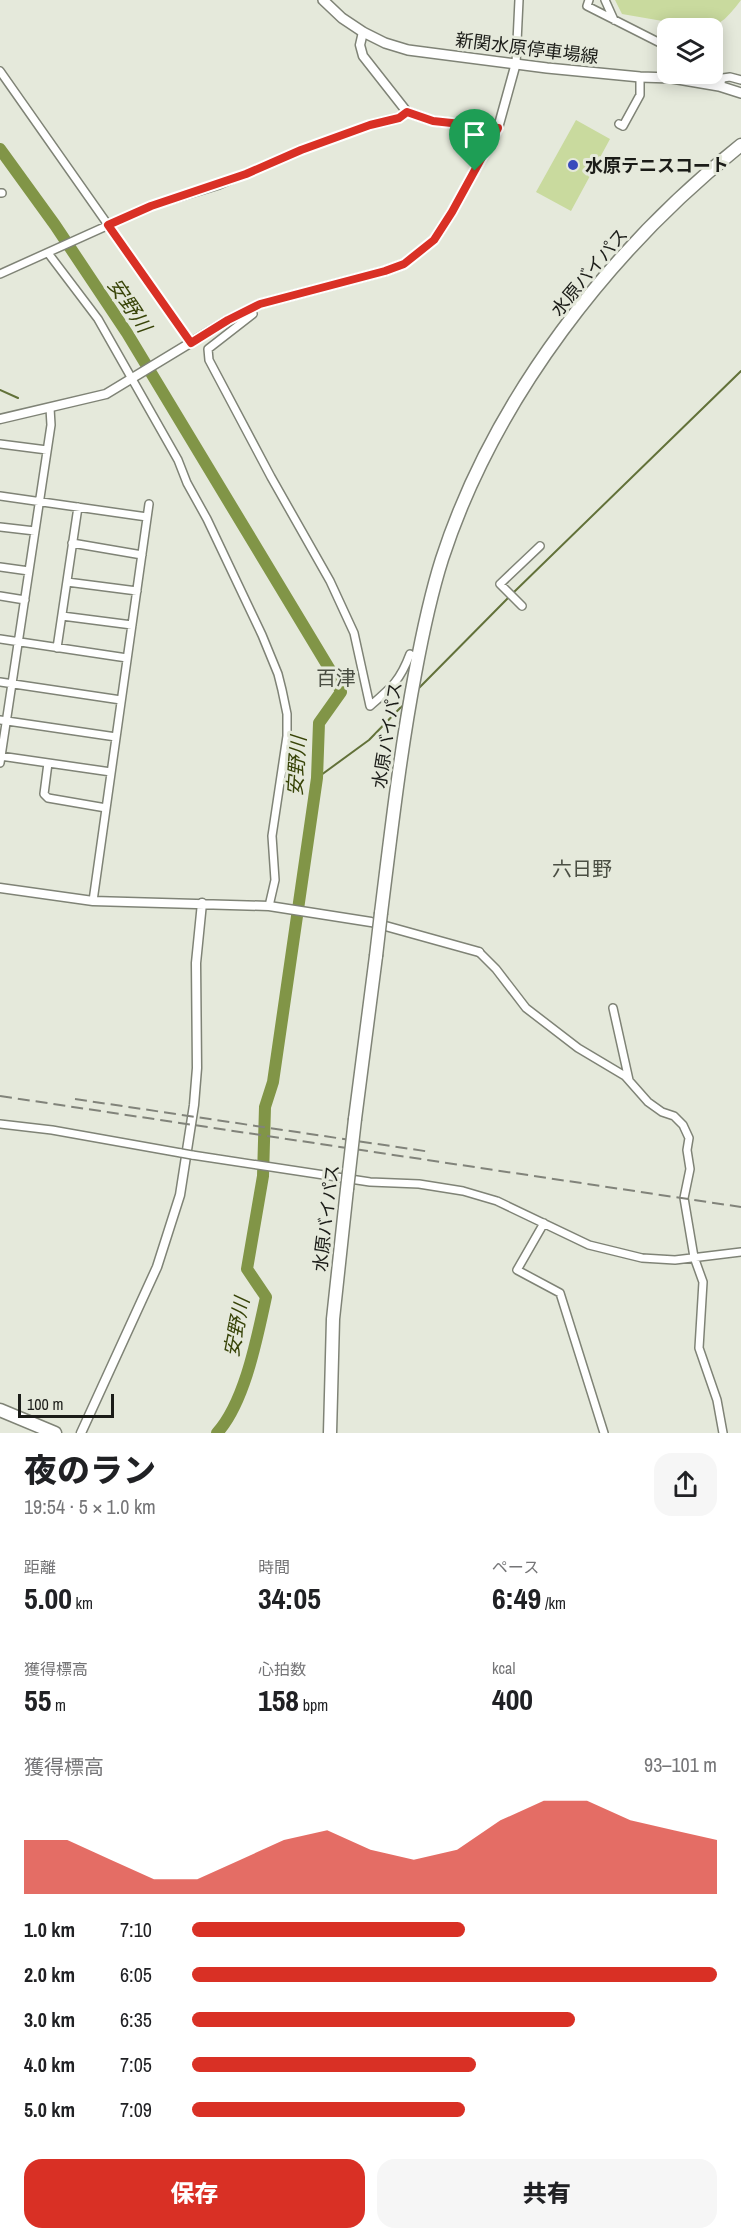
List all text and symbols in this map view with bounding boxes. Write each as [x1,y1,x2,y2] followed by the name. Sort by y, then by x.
[657,18,723,84] map controls
[657,18,723,84] button: layers
[454,27,600,69] street label: 新関水原停車場線
[449,109,500,171] pin
[458,118,491,151] icon: arrive
[585,153,729,178] place label: 水原テニスコート
[566,158,580,172] marker: 水原テニスコート
[545,223,633,321] street label: 水原バイパス
[102,273,159,339] water label: 安野川
[316,664,356,691] district label: 百津
[366,680,408,790] street label: 水原バイパス
[280,733,312,797] water label: 安野川
[552,855,612,882] district label: 六日野
[307,1163,345,1273] street label: 水原バイパス
[217,1293,255,1359] water label: 安野川
[18,1391,114,1418] scale bar
[27,1393,63,1415] text: 100 m
[24,1448,156,1492] text: 夜のラン
[654,1453,717,1516] button: share
[24,1493,156,1520] text: 19:54 · 5 × 1.0 km
[24,1556,56,1578] text: 距離
[258,1556,290,1578] text: 時間
[492,1556,539,1578] text: ペース
[24,1578,72,1618] text: 5.00
[258,1578,321,1618] text: 34:05
[492,1578,541,1618] text: 6:49
[72,1592,93,1614] text: km
[541,1592,566,1614] text: /km
[492,1657,515,1679] text: kcal
[24,1658,88,1680] text: 獲得標高
[258,1658,306,1680] text: 心拍数
[492,1679,533,1719] text: 400
[24,1680,51,1720] text: 55
[258,1680,299,1720] text: 158
[51,1694,66,1716] text: m
[299,1694,328,1716] text: bpm
[644,1751,717,1778] text: 93–101 m
[24,1753,104,1780] text: 獲得標高
[24,1916,75,1943] text: 1.0 km
[120,1916,152,1943] text: 7:10
[24,1961,75,1988] text: 2.0 km
[120,1961,152,1988] text: 6:05
[24,2006,75,2033] text: 3.0 km
[120,2006,152,2033] text: 6:35
[24,2051,75,2078] text: 4.0 km
[120,2051,152,2078] text: 7:05
[24,2096,75,2123] text: 5.0 km
[120,2096,152,2123] text: 7:09
[24,2159,365,2228] button: 保存
[377,2159,717,2228] button: 共有

